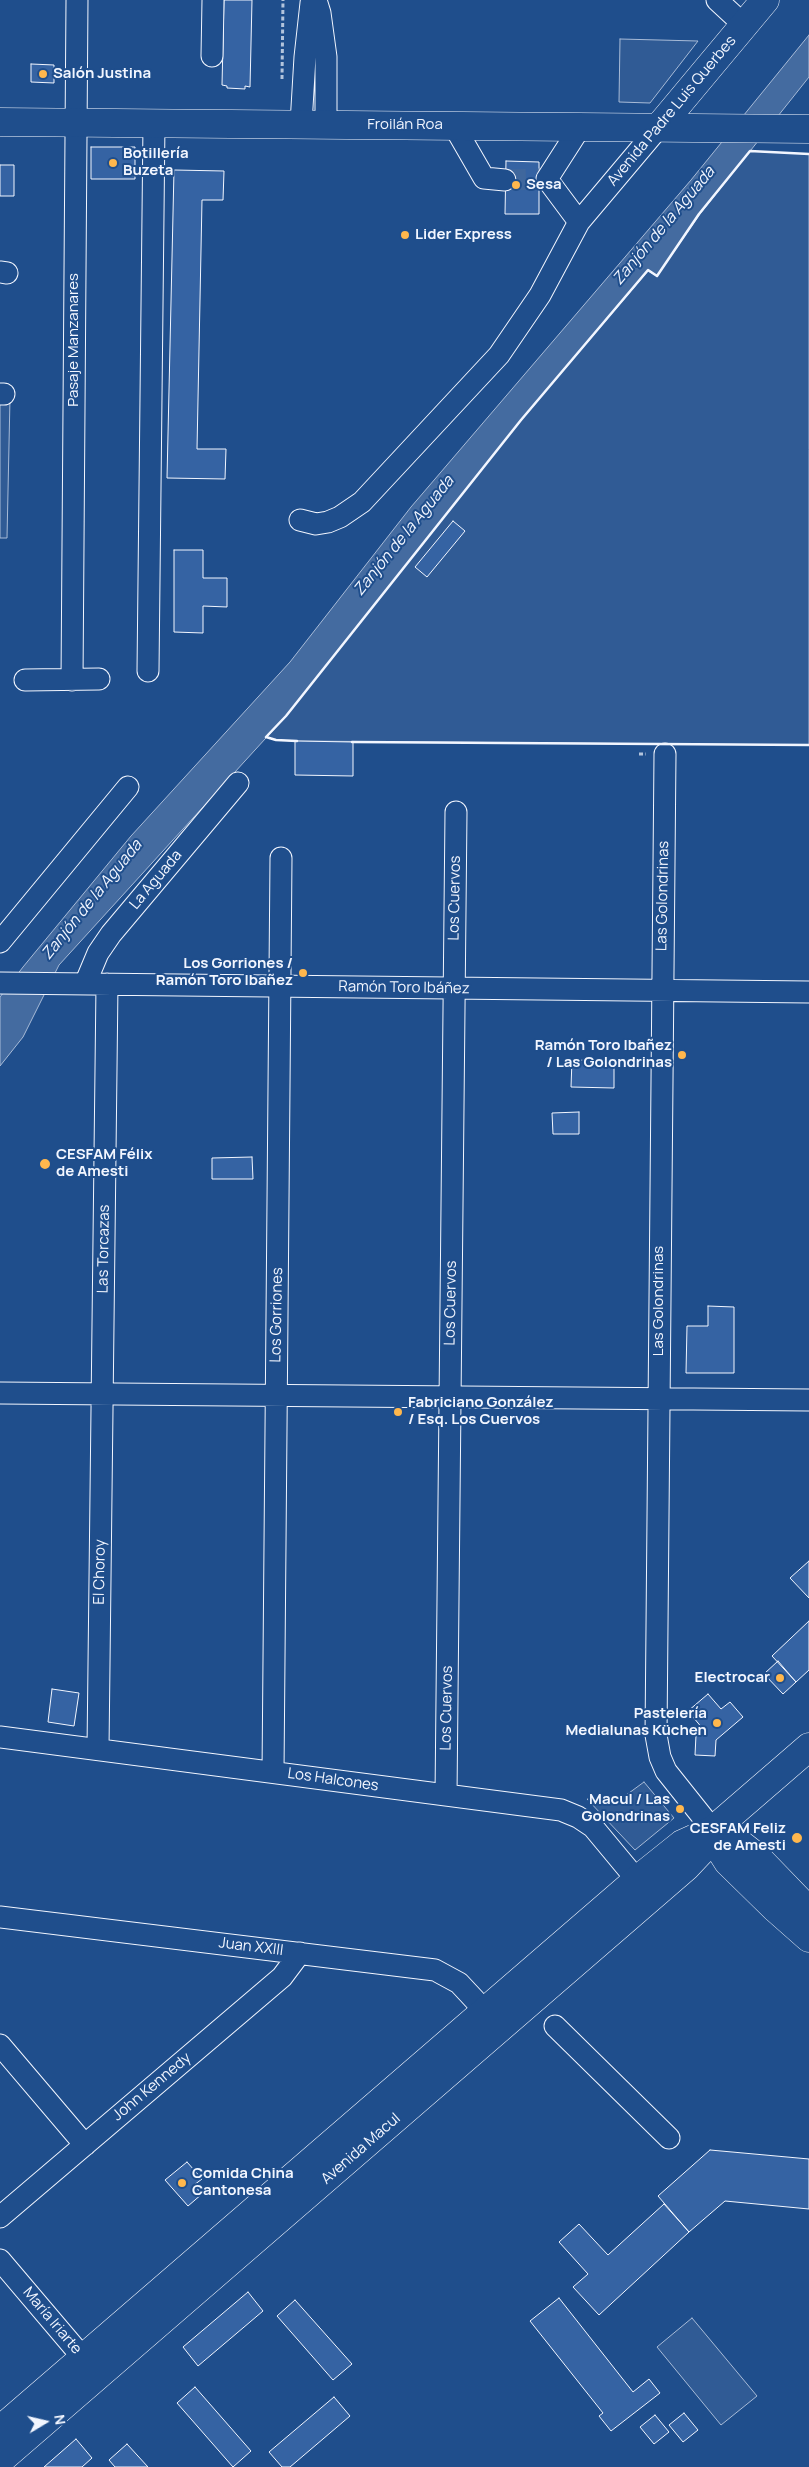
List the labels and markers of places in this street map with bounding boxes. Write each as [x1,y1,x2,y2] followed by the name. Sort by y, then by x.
[53,65,151,83] place label: Salón Justina
[37,68,49,80] marker: Salón Justina
[123,145,189,180] place label: Botillería Buzeta
[107,157,119,169] marker: Botillería Buzeta
[526,176,562,194] place label: Sesa
[510,179,522,191] marker: Sesa
[415,226,512,244] place label: Lider Express
[399,229,411,241] marker: Lider Express
[156,955,293,990] place label: Los Gorriones / Ramón Toro Ibañez
[297,967,309,979] marker: Los Gorriones / Ramón Toro Ibañez
[535,1037,672,1072] place label: Ramón Toro Ibañez / Las Golondrinas
[676,1049,688,1061] marker: Ramón Toro Ibañez / Las Golondrinas
[56,1146,153,1181] place label: CESFAM Félix de Amesti
[38,1157,52,1171] marker: CESFAM Félix de Amesti
[408,1394,553,1429] place label: Fabriciano González / Esq. Los Cuervos
[392,1406,404,1418] marker: Fabriciano González / Esq. Los Cuervos
[695,1669,770,1687] place label: Electrocar
[774,1672,786,1684] marker: Electrocar
[566,1705,707,1740] place label: Pastelería Medialunas Küchen
[711,1717,723,1729] marker: Pastelería Medialunas Küchen
[581,1791,670,1826] place label: Macul / Las Golondrinas
[674,1803,686,1815] marker: Macul / Las Golondrinas
[690,1820,786,1855] place label: CESFAM Feliz de Amesti
[790,1831,804,1845] marker: CESFAM Feliz de Amesti
[192,2165,294,2200] place label: Comida China Cantonesa
[176,2177,188,2189] marker: Comida China Cantonesa

